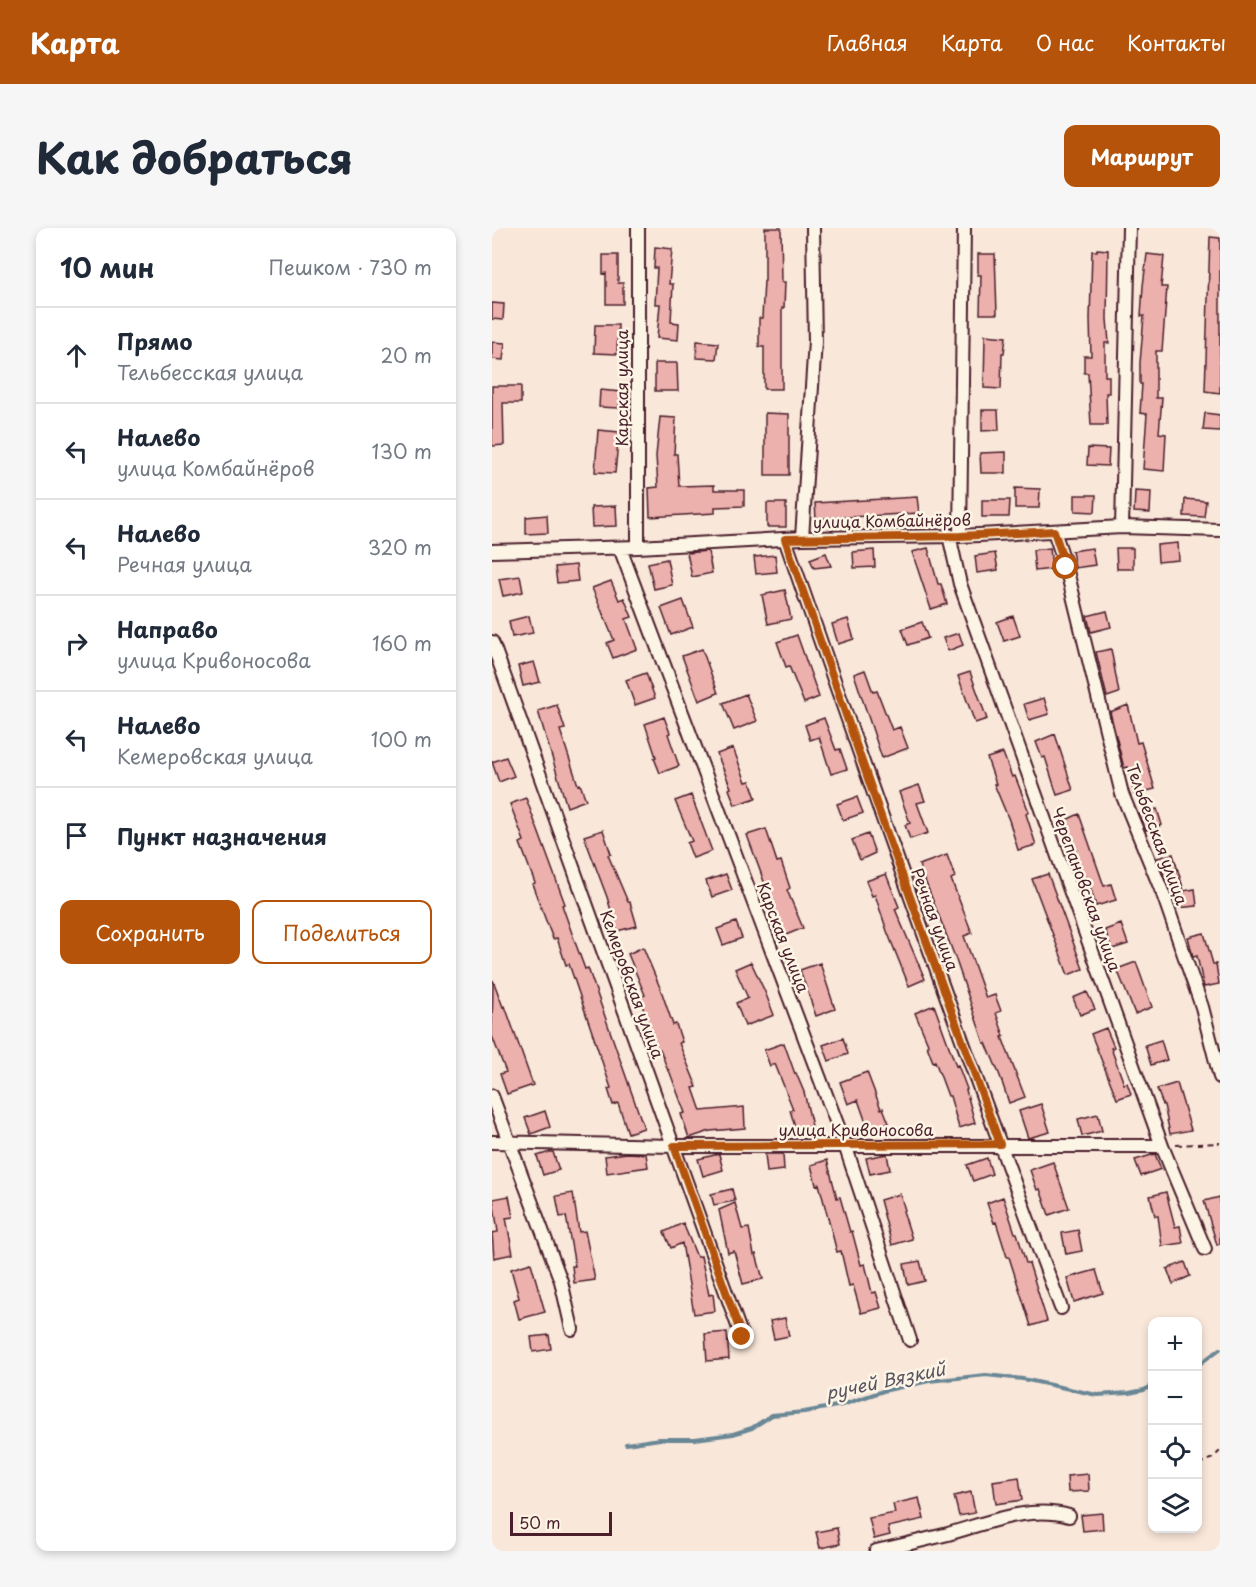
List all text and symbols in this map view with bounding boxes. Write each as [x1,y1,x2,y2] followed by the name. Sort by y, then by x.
[30,21,120,64] text: Карта
[827,26,908,58] text: Главная
[941,26,1003,58] text: Карта
[1036,26,1094,58] text: О нас
[1127,26,1226,58] text: Контакты
[36,125,353,188] text: Как добраться
[1064,125,1220,187] button: Маршрут
[60,248,155,287] text: 10 мин
[269,252,432,282] text: Пешком · 730 m
[117,324,192,357] text: Прямо
[609,329,633,447] street label: Карская улица
[60,339,93,372] icon: ahead
[380,340,432,370] text: 20 m
[117,357,303,387] text: Тельбесская улица
[117,420,200,453] text: Налево
[60,435,93,468] icon: left
[372,436,432,466] text: 130 m
[117,453,315,483] text: улица Комбайнёров
[813,507,971,533] street label: улица Комбайнёров
[117,516,200,549] text: Налево
[60,531,93,564] icon: left
[368,532,432,562] text: 320 m
[117,549,252,579] text: Речная улица
[1052,553,1078,579] route start
[117,612,218,645] text: Направо
[60,627,93,660] icon: right
[372,628,432,658] text: 160 m
[117,645,311,675] text: улица Кривоносова
[117,708,200,741] text: Налево
[60,723,93,756] icon: left
[371,724,432,754] text: 100 m
[117,741,313,771] text: Кемеровская улица
[1121,760,1195,908] street label: Тельбесская улица
[1046,803,1128,975] street label: Черепановская улица
[60,819,93,852] icon: arrive
[117,819,327,852] text: Пункт назначения
[906,864,966,974] street label: Речная улица
[752,878,816,996] street label: Карская улица
[60,900,240,964] button: Сохранить
[252,900,432,964] button: Поделиться
[595,906,671,1062] street label: Кемеровская улица
[778,1117,934,1141] street label: улица Кривоносова
[1148,1317,1202,1533] map controls
[1148,1317,1202,1371] button: +
[728,1323,754,1349] route end
[823,1354,949,1406] water label: ручей Вязкий
[1148,1371,1202,1425] button: −
[1148,1425,1202,1479] button: locate
[1148,1479,1202,1533] button: layers
[510,1509,612,1536] scale bar
[519,1510,560,1534] text: 50 m

